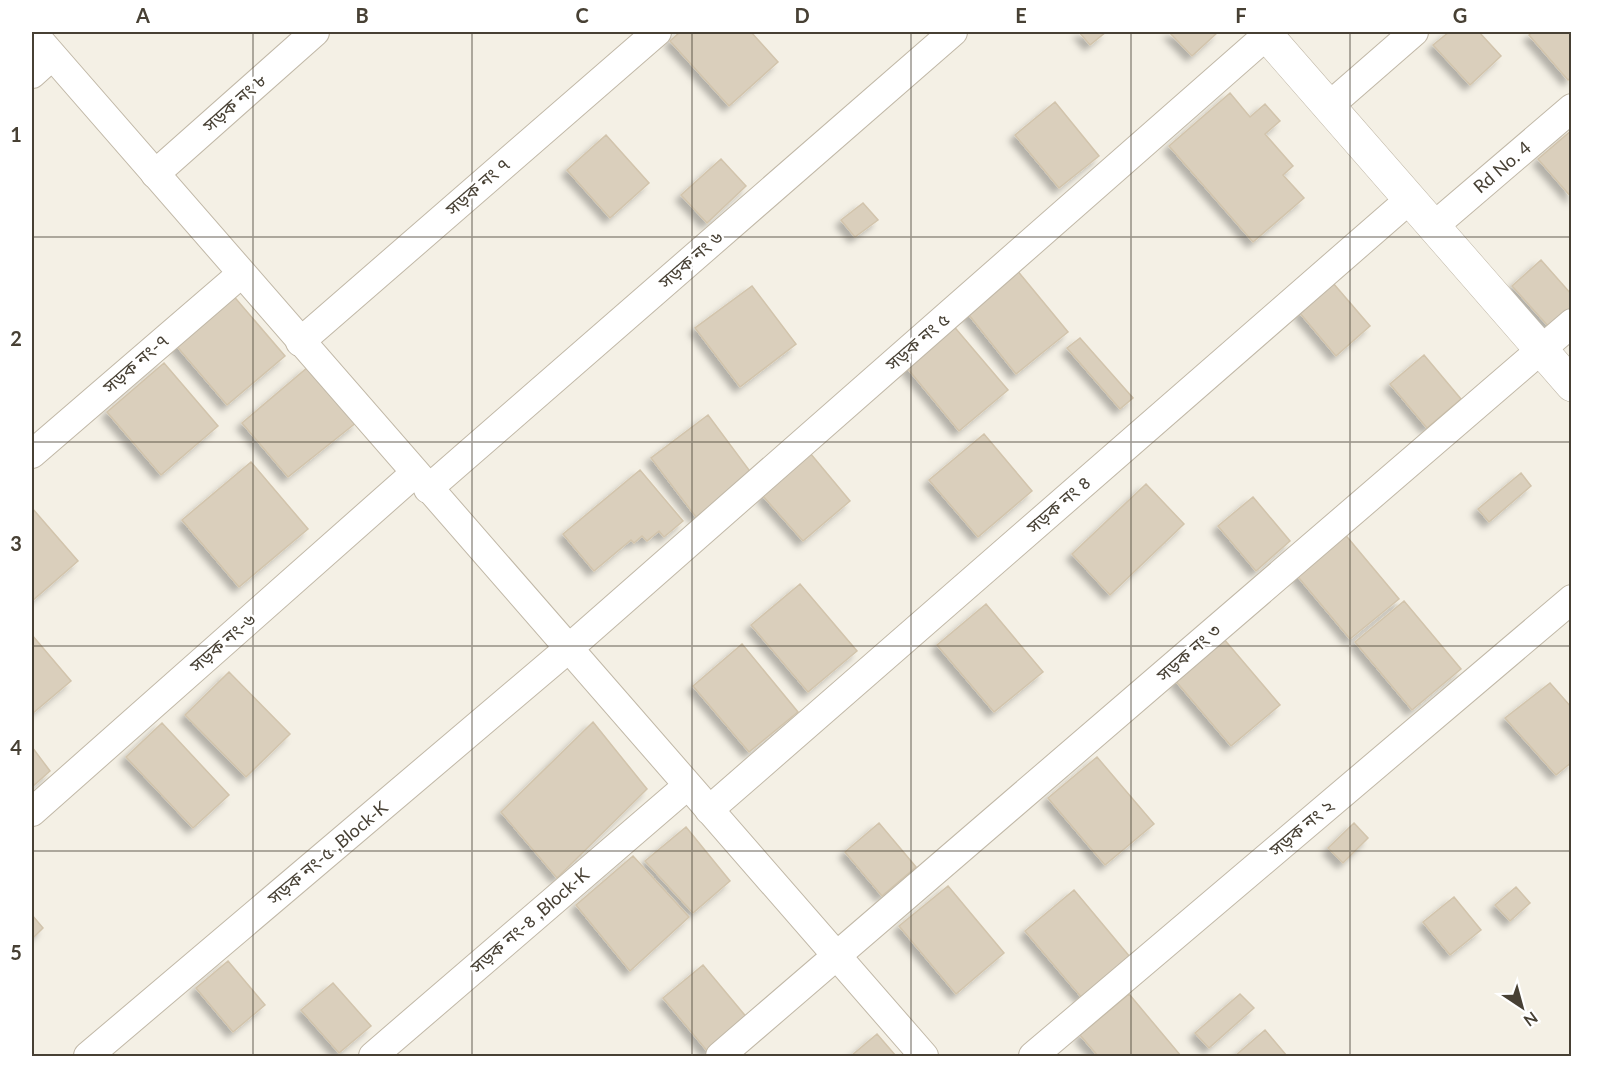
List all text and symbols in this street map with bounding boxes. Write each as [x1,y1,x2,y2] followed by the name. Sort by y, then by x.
[135,3,150,27] text: A
[355,3,369,27] text: B
[575,3,589,27] text: C
[794,3,810,27] text: D
[1015,3,1027,27] text: E
[1235,3,1247,27] text: F
[1453,3,1467,27] text: G
[198,68,271,137] street label: সড়ক নং ৮
[10,122,22,146] text: 1
[1469,136,1535,197] street label: Rd No. 4
[440,153,514,221] street label: সড়ক নং ৭
[653,225,727,294] street label: সড়ক নং ৬
[880,308,954,376] street label: সড়ক নং ৫
[10,326,22,350] text: 2
[97,329,172,398] street label: সড়ক নং-৭
[1021,471,1095,539] street label: সড়ক নং ৪
[10,531,22,555] text: 3
[184,608,260,677] street label: সড়ক নং-৬
[1151,618,1225,687] street label: সড়ক নং ৩
[10,735,22,759] text: 4
[1264,794,1338,861] street label: সড়ক নং ২
[262,796,392,909] street label: সড়ক নং-৫ ,Block-K
[465,863,593,978] street label: সড়ক নং-৪ ,Block-K
[10,940,22,964] text: 5
[1492,977,1552,1037] north arrow
[1521,1008,1542,1031] text: N

